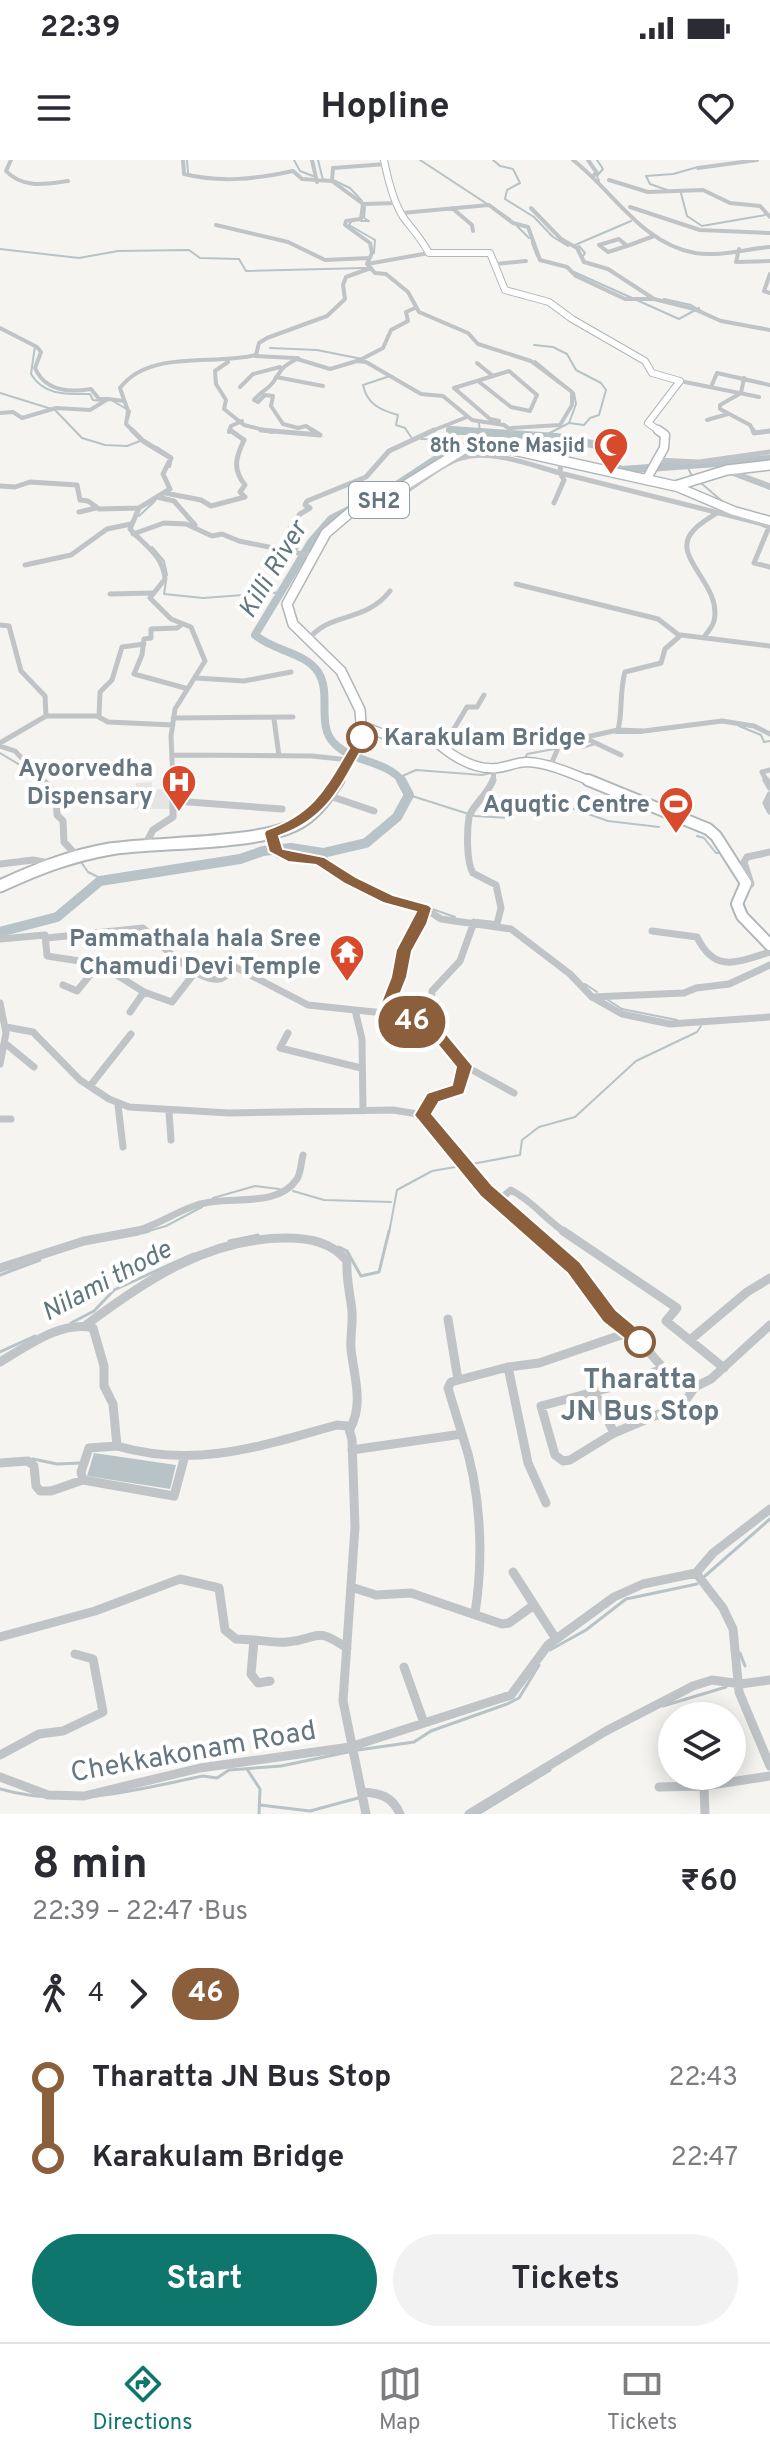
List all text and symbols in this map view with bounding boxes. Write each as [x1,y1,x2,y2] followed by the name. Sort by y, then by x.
[40,10,120,47] text: 22:39
[320,85,450,131] text: Hopline
[32,86,76,130] icon: menu
[694,86,738,130] icon: heart
[592,426,630,476] mosque icon: 8th Stone Masjid
[429,434,585,460] place label: 8th Stone Masjid
[349,482,409,518] road number: SH2
[232,514,317,625] water label: Killi River
[347,722,377,752] marker: Karakulam Bridge
[384,724,586,754] place label: Karakulam Bridge
[18,755,153,813] place label: Ayoorvedha Dispensary
[160,763,198,813] hospital icon: Ayoorvedha Dispensary
[657,785,695,835] sports icon: Aquqtic Centre
[483,791,650,821] place label: Aquqtic Centre
[69,925,321,983] place label: Pammathala hala Sree Chamudi Devi Temple
[328,933,366,983] temple icon: Pammathala hala Sree Chamudi Devi Temple
[376,996,448,1048] line badge: 46
[394,1004,430,1040] text: 46
[37,1234,178,1330] water label: Nilami thode
[625,1327,655,1357] marker: Tharatta JN Bus Stop
[561,1363,719,1431] place label: Tharatta JN Bus Stop
[658,1702,746,1790] map controls
[658,1702,746,1790] button: layers
[68,1714,319,1792] street label: Chekkakonam Road
[32,1838,148,1894] text: 8 min
[680,1864,738,1901] text: ₹60
[32,1896,248,1929] text: 22:39 – 22:47 · Bus
[32,1972,76,2016] icon: walk
[116,1972,160,2016] icon: forward
[188,1976,223,2012] text: 46
[88,1978,104,2011] text: 4
[92,2060,391,2097] text: Tharatta JN Bus Stop
[669,2062,738,2095] text: 22:43
[92,2140,344,2177] text: Karakulam Bridge
[671,2142,738,2175] text: 22:47
[32,2234,377,2326] button: Start
[393,2234,738,2326] button: Tickets
[93,2362,193,2437] tab: Directions
[378,2362,422,2437] tab: Map
[607,2362,677,2437] tab: Tickets

